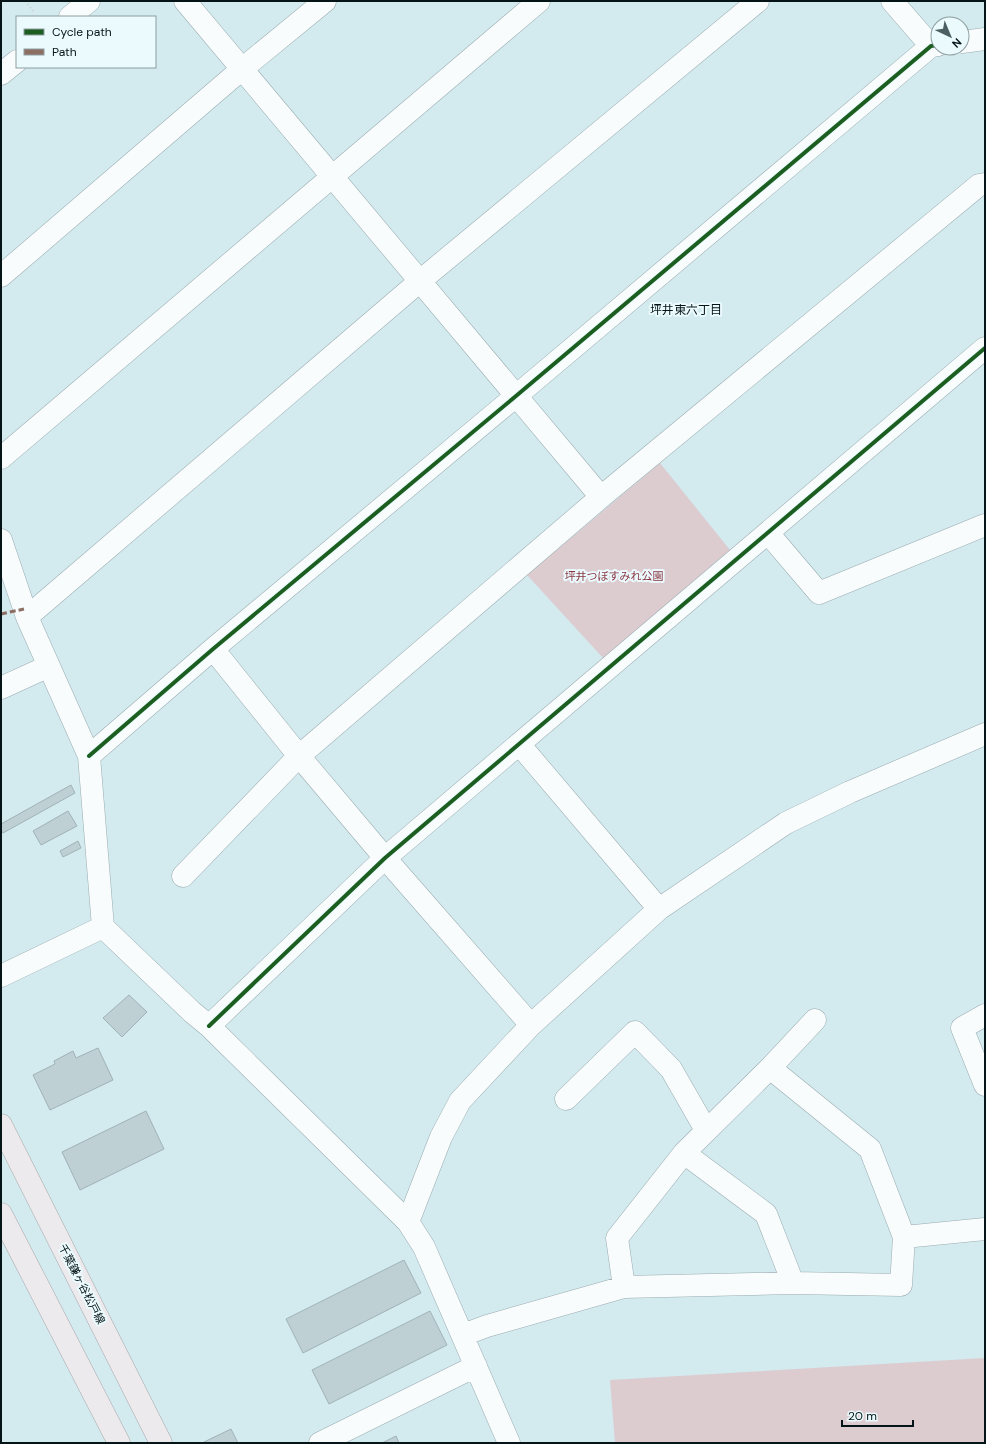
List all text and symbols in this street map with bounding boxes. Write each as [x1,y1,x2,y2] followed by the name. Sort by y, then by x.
[16,16,156,68] legend
[930,16,970,56] north arrow
[52,24,112,40] text: Cycle path
[949,35,965,51] text: N
[52,44,77,60] text: Path
[650,302,722,318] district label: 坪井東六丁目
[565,569,664,583] park label: 坪井つぼすみれ公園
[56,1242,108,1326] street label: 千葉鎌ヶ谷松戸線
[842,1402,913,1428] scale bar
[848,1408,877,1424] text: 20 m

